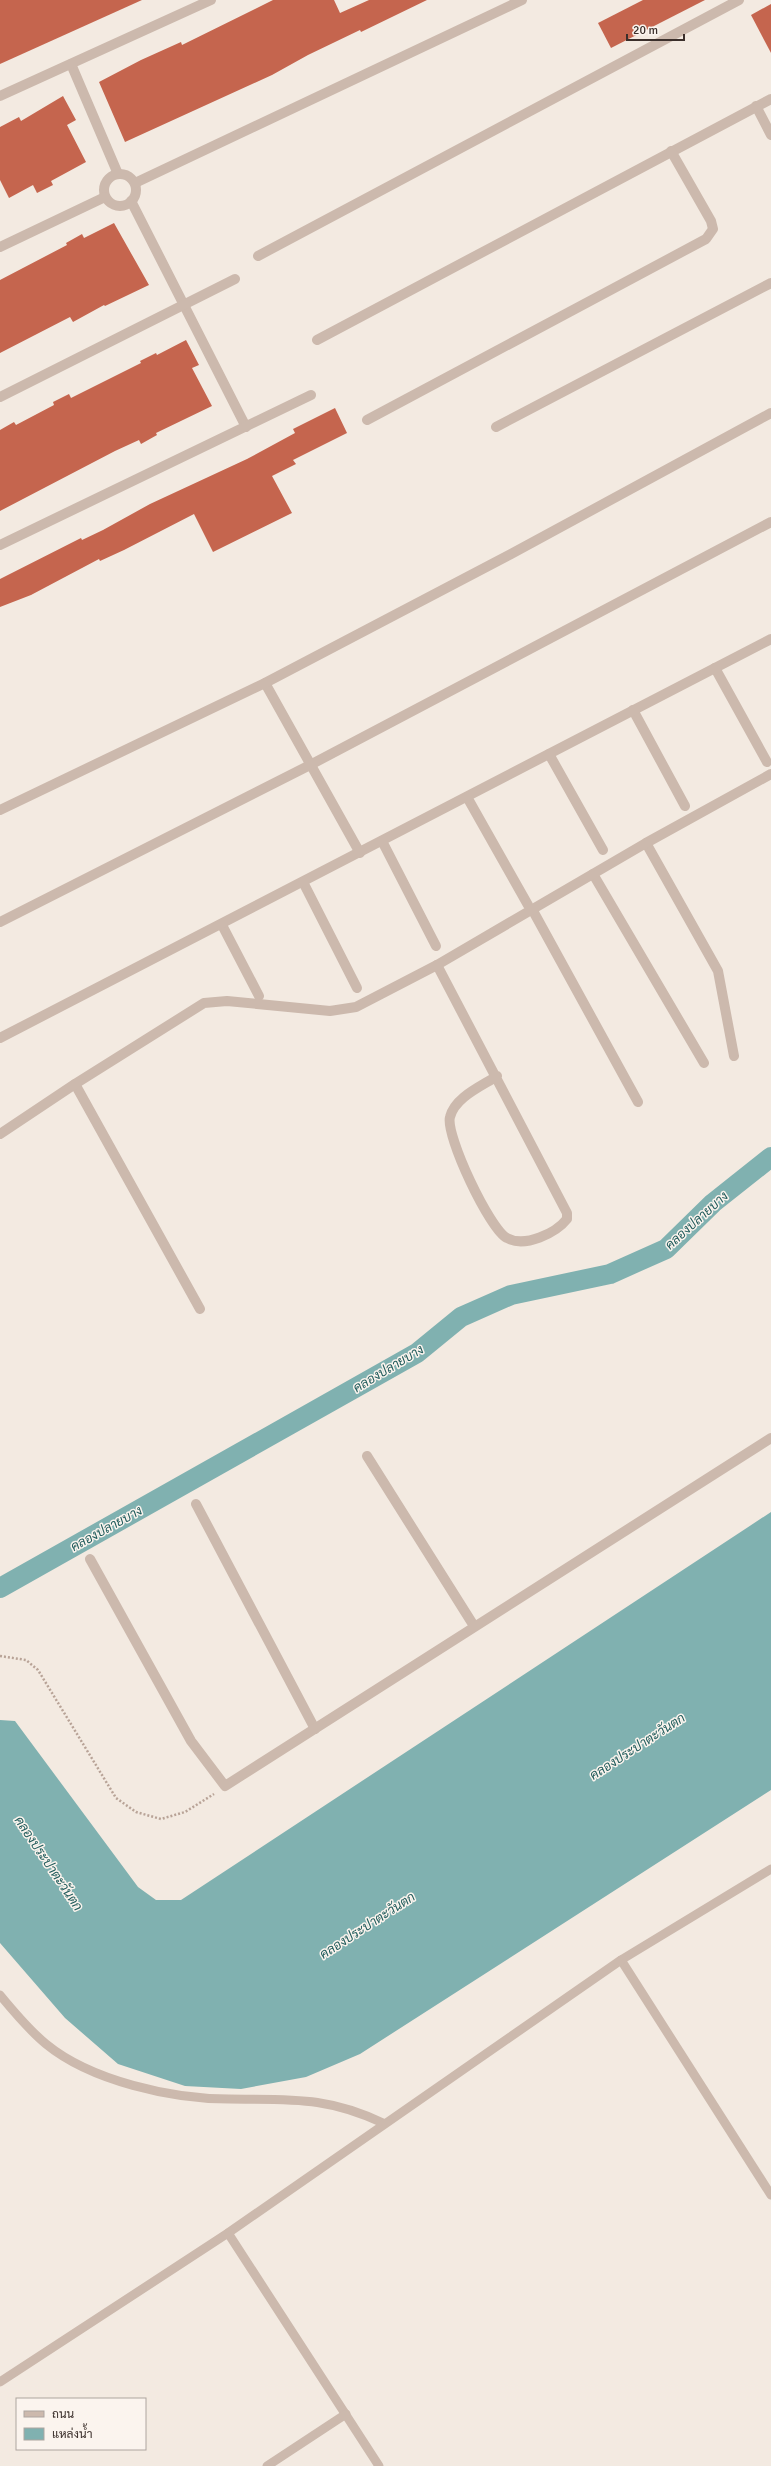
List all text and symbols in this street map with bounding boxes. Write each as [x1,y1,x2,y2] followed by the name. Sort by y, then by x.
[627,16,684,42] scale bar
[633,23,658,38] text: 20 m
[662,1188,732,1253] water label: คลองปลายบาง
[350,1342,427,1396] water label: คลองปลายบาง
[68,1503,145,1555] water label: คลองปลายบาง
[587,1710,688,1784] water label: คลองประปาตะวันตก
[11,1813,86,1914] water label: คลองประปาตะวันตก
[317,1889,418,1963] water label: คลองประปาตะวันตก
[16,2398,146,2450] legend
[52,2407,75,2422] text: ถนน
[52,2423,92,2442] text: แหล่งน้ำ

